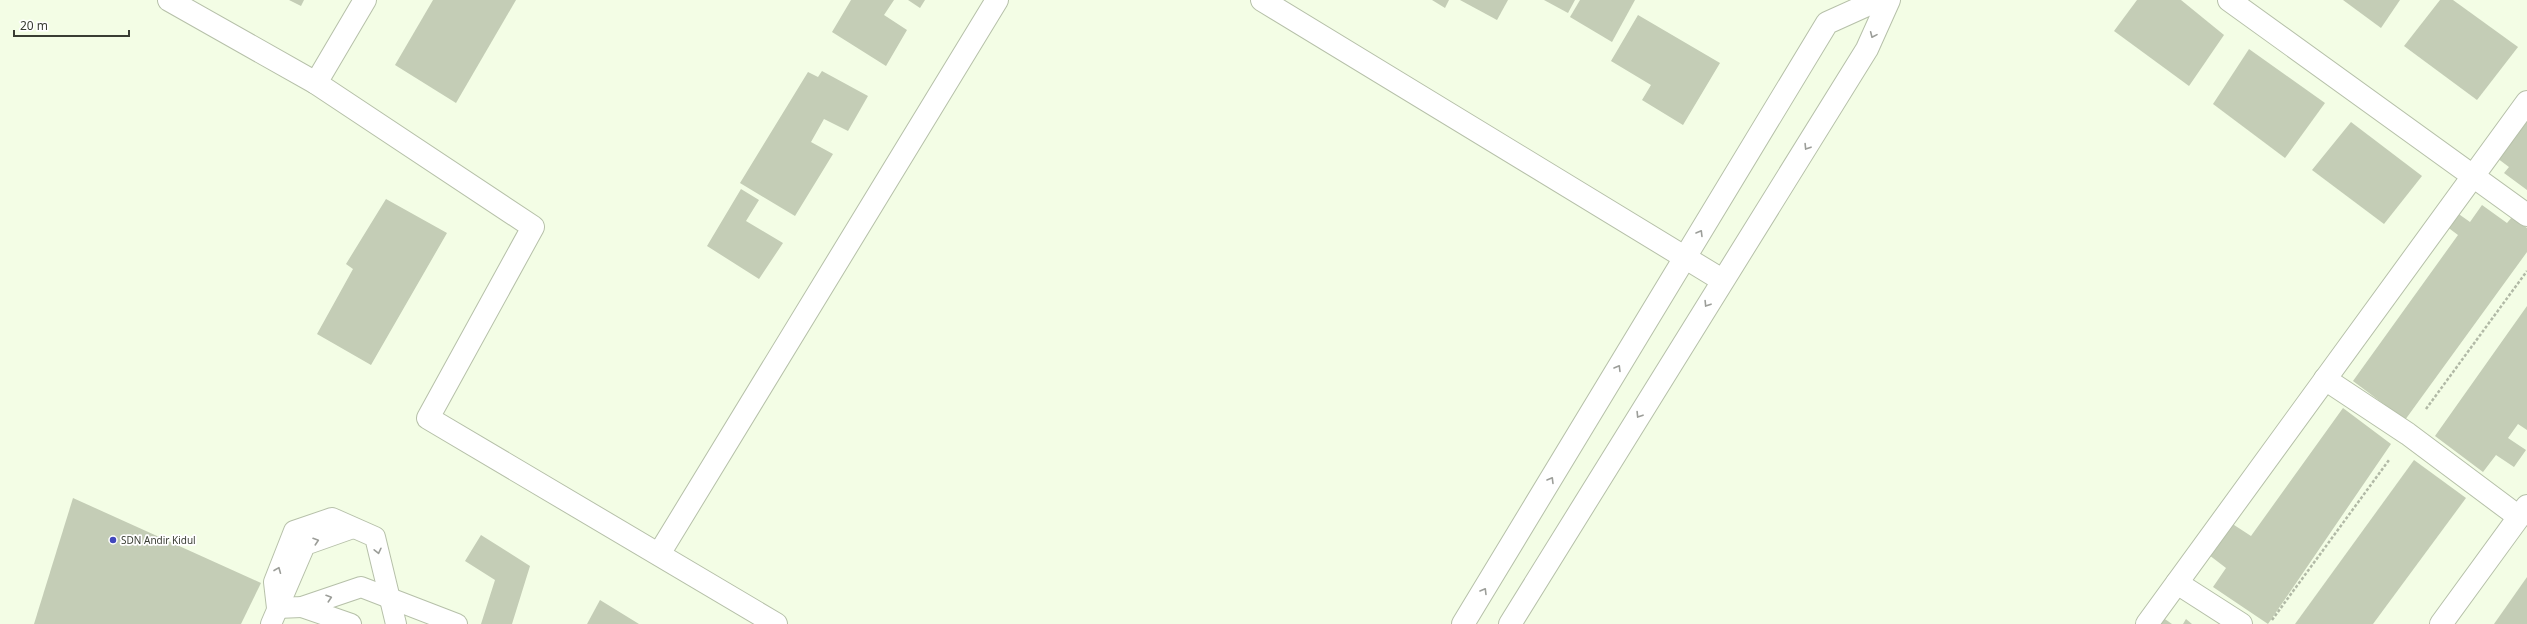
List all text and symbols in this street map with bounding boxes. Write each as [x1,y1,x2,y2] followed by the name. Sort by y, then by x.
[14,12,129,38] scale bar
[20,17,48,34] text: 20 m
[1870,31,1878,39] one-way arrow
[1804,143,1811,150] one-way arrow
[1696,230,1703,237] one-way arrow
[1705,300,1712,307] one-way arrow
[1614,365,1621,372] one-way arrow
[1636,411,1644,418] one-way arrow
[1546,477,1554,484] one-way arrow
[121,533,196,547] place label: SDN Andir Kidul
[108,535,118,545] marker: SDN Andir Kidul
[313,538,320,546] one-way arrow
[374,548,382,555] one-way arrow
[274,567,282,574] one-way arrow
[1479,588,1486,595] one-way arrow
[325,594,332,602] one-way arrow

